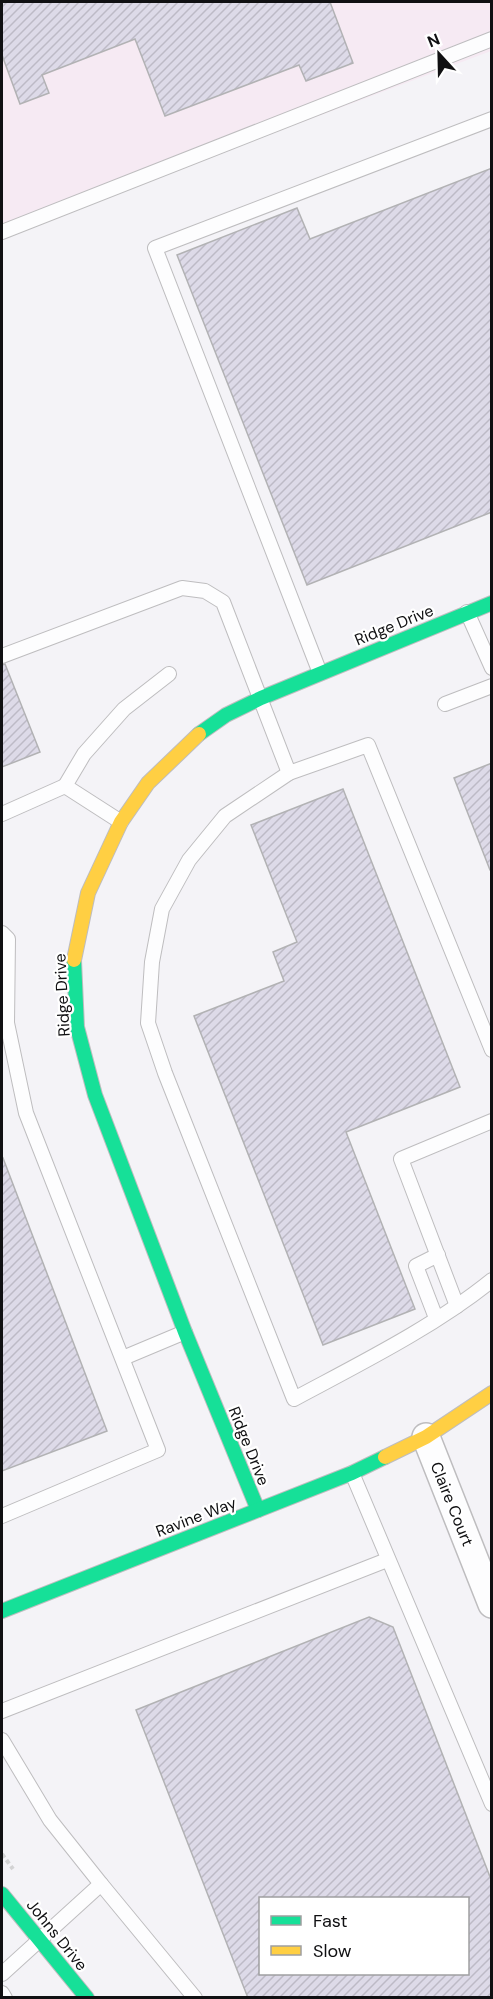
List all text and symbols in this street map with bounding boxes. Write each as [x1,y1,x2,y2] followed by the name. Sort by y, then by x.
[409,24,469,84] north arrow
[424,29,443,52] text: N
[351,600,437,650] street label: Ridge Drive
[49,953,75,1037] street label: Ridge Drive
[224,1403,274,1489] street label: Ridge Drive
[426,1459,478,1549] street label: Claire Court
[153,1492,239,1542] street label: Ravine Way
[22,1895,92,1975] street label: Johns Drive
[259,1897,469,1975] legend
[313,1909,348,1933] text: Fast
[313,1939,352,1963] text: Slow

